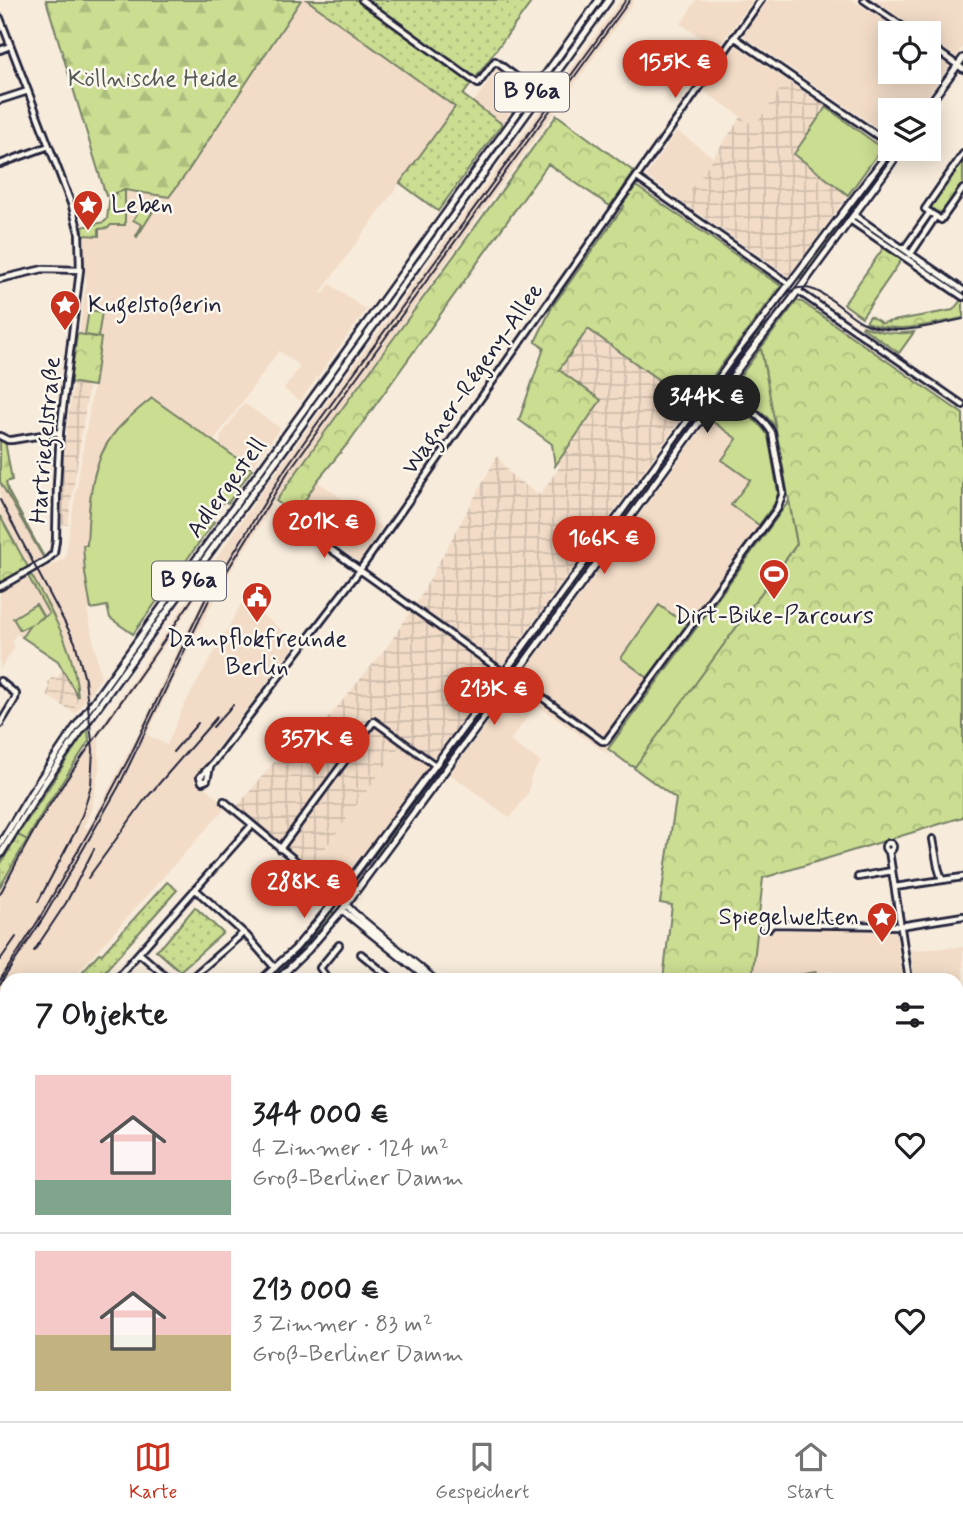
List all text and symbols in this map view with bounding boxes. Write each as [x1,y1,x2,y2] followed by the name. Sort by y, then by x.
[878,21,941,161] map controls
[878,21,941,84] button: locate
[618,41,732,100] pin: 155K €
[639,48,711,78] text: 155K €
[68,64,239,95] park label: Köllnische Heide
[495,72,569,111] road number: B 96a
[878,98,941,161] button: layers
[71,188,105,232] place icon: Leben
[111,190,173,221] place label: Leben
[395,277,554,483] street label: Wagner-Régeny-Allee
[48,288,82,332] place icon: Kugelstoßerin
[88,290,222,324] place label: Kugelstoßerin
[23,355,72,525] street label: Hartriegelstraße
[650,376,764,435] pin: 344K €
[669,383,745,413] text: 344K €
[180,431,274,545] street label: Adlergestell
[267,500,381,560] pin: 201K €
[289,508,359,538] text: 201K €
[547,516,661,576] pin: 166K €
[568,524,640,554] text: 166K €
[757,557,791,601] sports icon: Dirt-Bike-Parcours
[152,562,226,600] road number: B 96a
[240,580,274,624] public building icon: Dampflokfreunde Berlin
[674,601,874,632] place label: Dirt-Bike-Parcours
[167,624,347,683] place label: Dampflokfreunde Berlin
[437,668,551,727] pin: 213K €
[460,675,528,705] text: 213K €
[260,718,374,777] pin: 357K €
[280,725,354,755] text: 357K €
[247,860,361,920] pin: 288K €
[267,868,341,898] text: 288K €
[865,900,899,944] place icon: Spiegelwelten
[719,902,859,935] place label: Spiegelwelten
[35,996,168,1035] text: 7 Objekte
[891,996,929,1034] icon: filters
[252,1095,389,1134] text: 344 000 €
[91,1103,175,1187] icon: home
[891,1126,929,1164] icon: heart
[252,1134,449,1164] text: 4 Zimmer · 124 m²
[252,1164,464,1194] text: Groß-Berliner Damm
[252,1271,380,1310] text: 213 000 €
[91,1279,175,1363] icon: home
[891,1302,929,1340] icon: heart
[252,1310,433,1340] text: 3 Zimmer · 83 m²
[252,1340,464,1370] text: Groß-Berliner Damm
[129,1438,177,1505] tab: Karte
[435,1438,529,1505] tab: Gespeichert
[787,1438,834,1505] tab: Start

